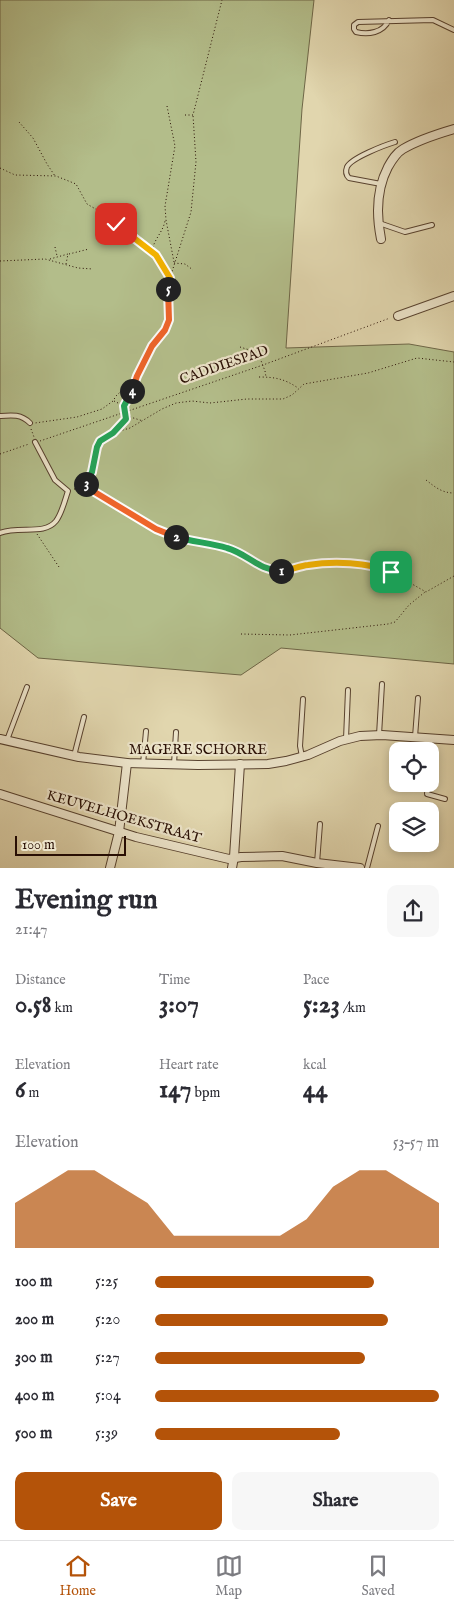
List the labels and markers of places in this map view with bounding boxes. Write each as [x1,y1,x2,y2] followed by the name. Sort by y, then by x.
[95,203,137,245] pin
[156,276,180,302] pin: 5
[120,378,144,404] pin: 4
[74,472,98,496] pin: 3
[164,524,188,550] pin: 2
[370,551,412,593] pin
[268,558,294,584] pin: 1

